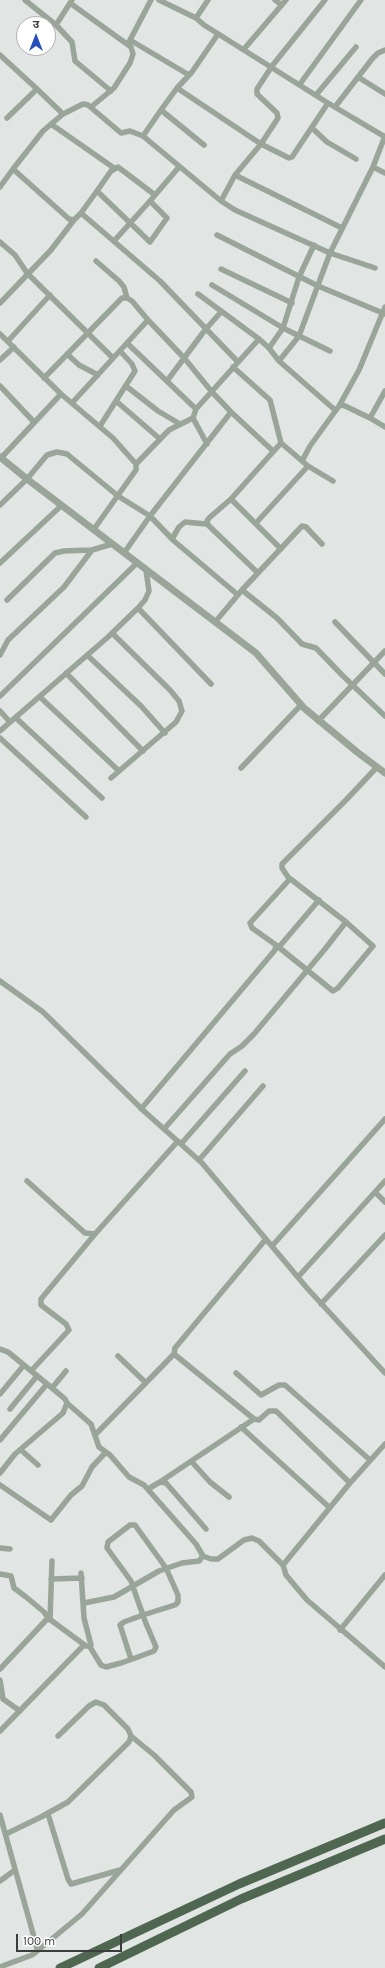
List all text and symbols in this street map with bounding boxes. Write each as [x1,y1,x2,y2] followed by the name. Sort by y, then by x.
[16,16,56,56] north arrow
[33,18,39,31] text: उ
[18,1926,124,1952] scale bar
[23,1934,55,1948] text: 100 m

